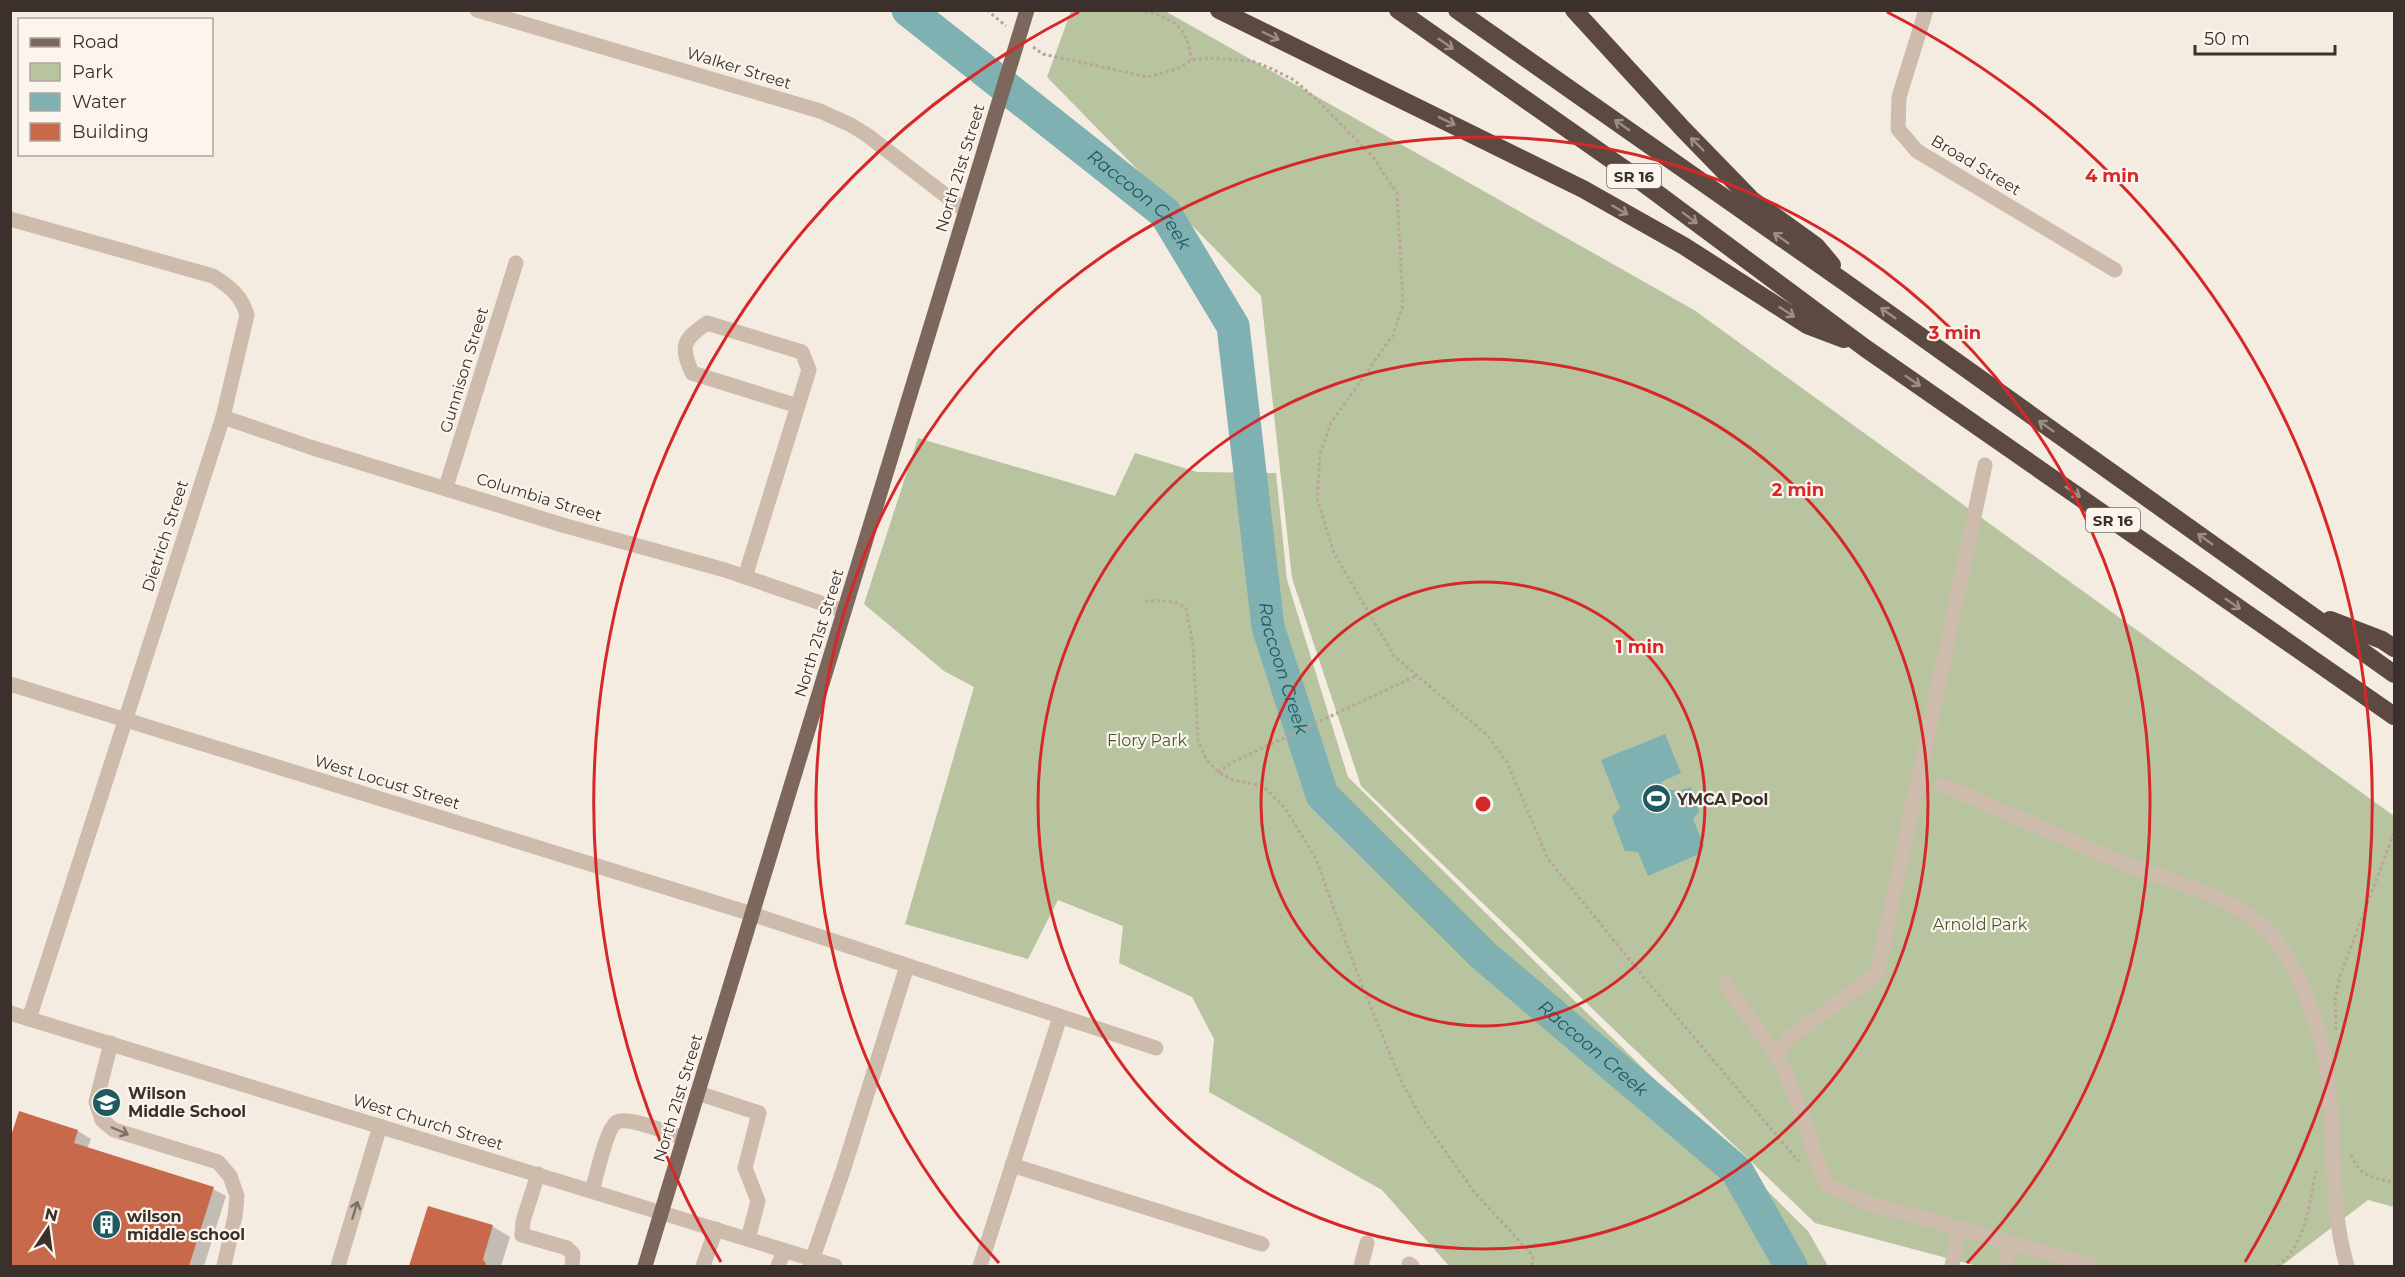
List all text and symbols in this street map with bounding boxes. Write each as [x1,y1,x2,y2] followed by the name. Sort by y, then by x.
[18,18,213,156] legend
[2195,18,2334,56] scale bar
[2204,28,2250,50] text: 50 m
[72,31,119,53] text: Road
[1262,31,1280,43] one-way arrow
[1437,38,1453,50] one-way arrow
[684,43,794,93] street label: Walker Street
[72,61,113,83] text: Park
[72,91,127,113] text: Water
[931,101,989,234] street label: North 21st Street
[1438,115,1456,127] one-way arrow
[1614,119,1630,131] one-way arrow
[72,121,149,143] text: Building
[1928,131,2025,199] street label: Broad Street
[1690,136,1704,151] one-way arrow
[1083,145,1196,255] water label: Raccoon Creek
[1607,164,1661,188] road number: SR 16
[2085,165,2139,187] text: 4 min
[1611,205,1629,216] one-way arrow
[1682,211,1698,224] one-way arrow
[1773,231,1789,244] one-way arrow
[436,304,492,435] street label: Gunnison Street
[1778,305,1795,318] one-way arrow
[1880,307,1896,319] one-way arrow
[1928,322,1981,344] text: 3 min
[1905,375,1921,387] one-way arrow
[2039,420,2055,432] one-way arrow
[474,469,605,525] street label: Columbia Street
[138,477,192,594] street label: Dietrich Street
[1772,479,1824,501] text: 2 min
[2065,486,2081,498] one-way arrow
[2086,508,2140,532] road number: SR 16
[2198,533,2214,545] one-way arrow
[790,566,848,699] street label: North 21st Street
[2225,598,2241,610] one-way arrow
[1254,601,1313,738] water label: Raccoon Creek
[1616,636,1664,658] text: 1 min
[1107,731,1188,750] park label: Flory Park
[312,751,462,813] street label: West Locust Street
[1640,783,1672,815] sports icon: YMCA Pool
[1676,790,1768,809] place label: YMCA Pool
[1473,794,1493,814] centre of rings
[1933,915,2028,934] park label: Arnold Park
[1533,996,1653,1102] water label: Raccoon Creek
[649,1031,707,1164] street label: North 21st Street
[128,1084,246,1121] place label: Wilson Middle School
[91,1086,123,1118] school or university icon: Wilson Middle School
[350,1090,506,1154] street label: West Church Street
[110,1126,128,1137] one-way arrow
[18,1199,78,1259] north arrow
[350,1201,361,1220] one-way arrow
[43,1204,60,1226] text: N
[127,1207,245,1244] place label: wilson middle school
[90,1209,122,1241] building icon: wilson middle school

